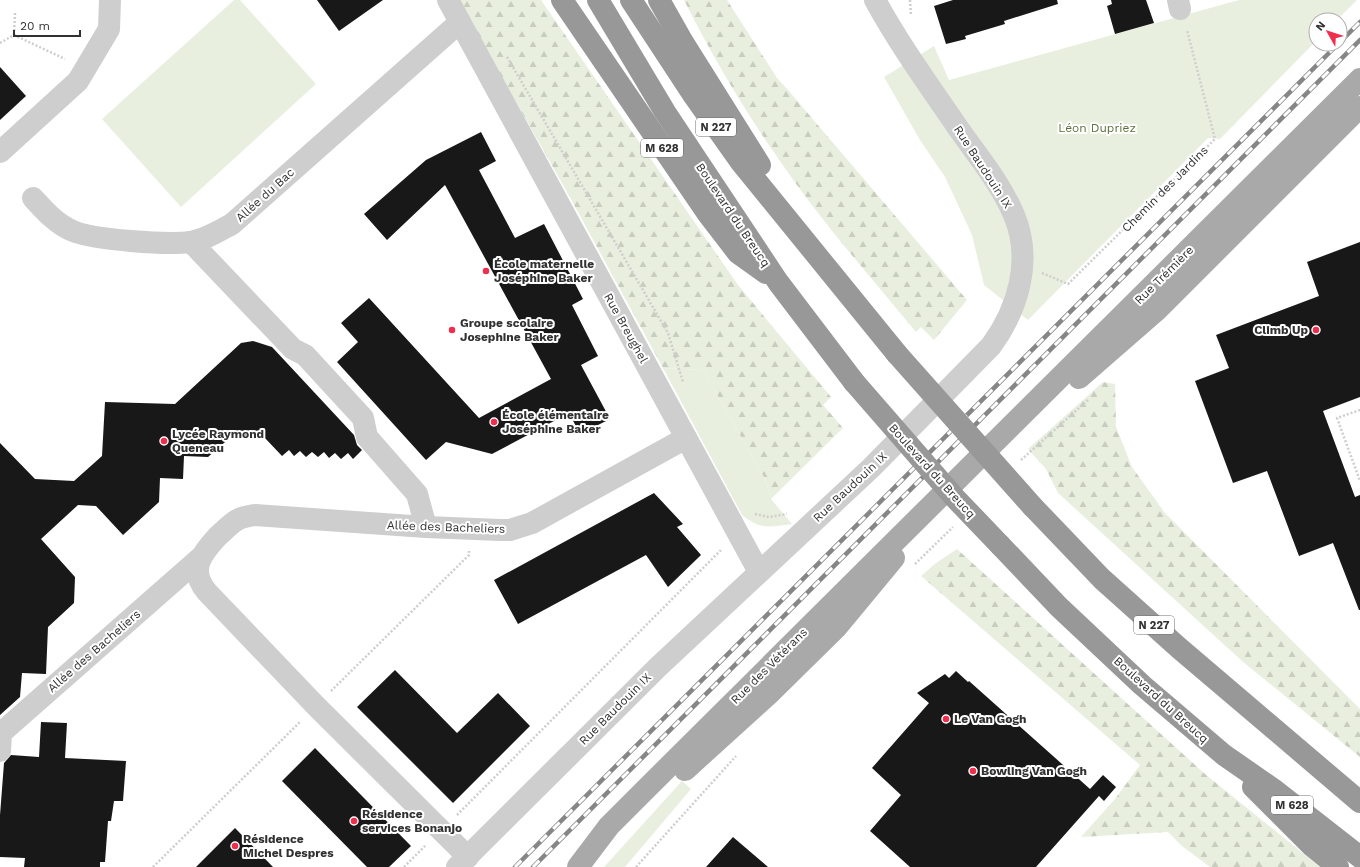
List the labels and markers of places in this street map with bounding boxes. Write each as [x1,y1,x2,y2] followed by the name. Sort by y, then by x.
[494,257,594,285] place label: École maternelle Joséphine Baker
[481,266,491,276] marker: École maternelle Joséphine Baker
[460,316,559,344] place label: Groupe scolaire Josephine Baker
[1254,323,1308,337] place label: Climb Up
[447,325,457,335] marker: Groupe scolaire Josephine Baker
[1311,325,1321,335] marker: Climb Up
[502,408,609,436] place label: École élémentaire Joséphine Baker
[489,417,499,427] marker: École élémentaire Joséphine Baker
[172,427,264,455] place label: Lycée Raymond Queneau
[159,436,169,446] marker: Lycée Raymond Queneau
[954,712,1026,726] place label: Le Van Gogh
[941,714,951,724] marker: Le Van Gogh
[981,764,1087,778] place label: Bowling Van Gogh
[968,766,978,776] marker: Bowling Van Gogh
[362,807,462,835] place label: Résidence services Bonanjo
[349,816,359,826] marker: Résidence services Bonanjo
[243,832,334,860] place label: Résidence Michel Despres
[230,841,240,851] marker: Résidence Michel Despres

